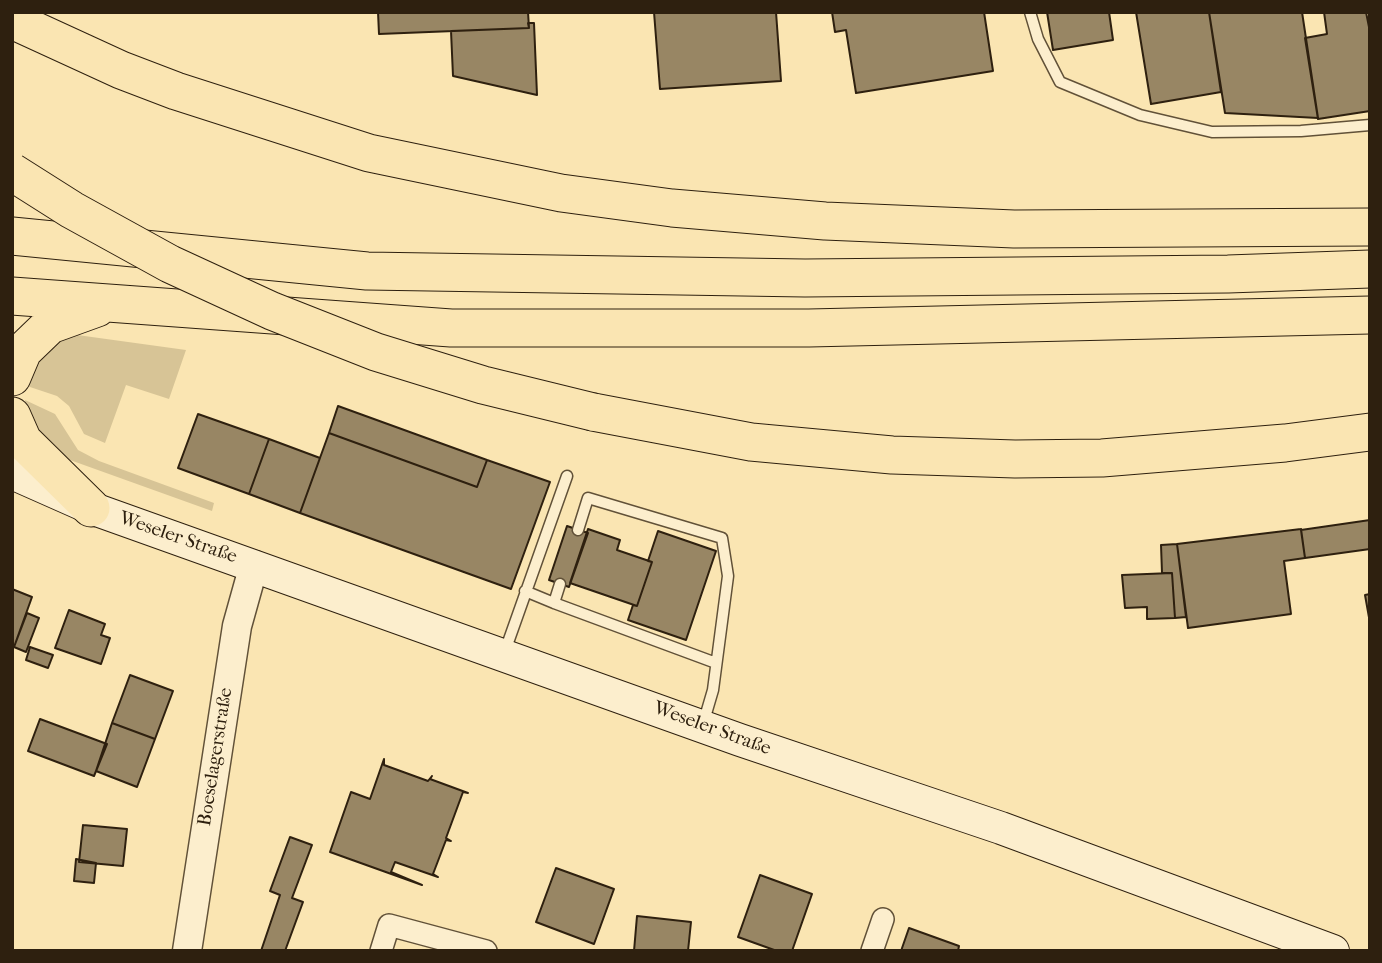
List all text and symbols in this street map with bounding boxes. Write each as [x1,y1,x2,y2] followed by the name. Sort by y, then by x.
[116,507,240,569] street label: Weseler Straße
[194,686,238,828] street label: Boeselagerstraße
[650,697,774,761] street label: Weseler Straße

